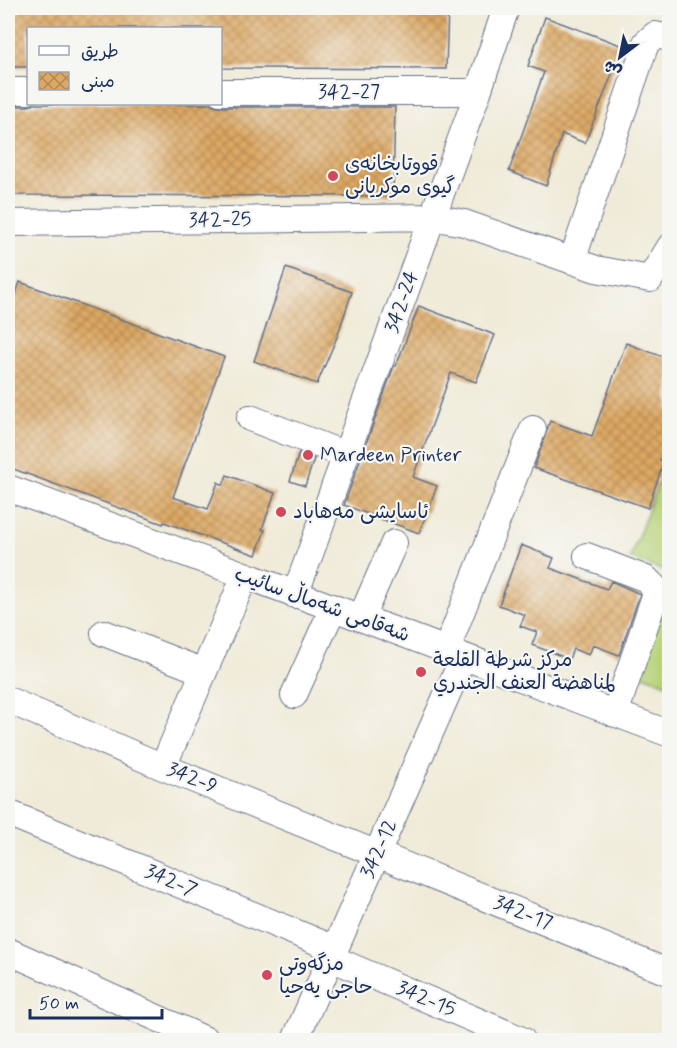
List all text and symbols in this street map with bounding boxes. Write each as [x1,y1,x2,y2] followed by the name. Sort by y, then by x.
[27,27,222,105] legend
[590,27,650,87] north arrow
[81,40,119,64] text: طريق
[600,55,626,82] text: ش
[81,70,115,94] text: مبنى
[318,79,380,106] street label: 342-27
[345,151,455,201] place label: قووتابخانەی گيوی موكريانی
[326,169,340,183] marker: قووتابخانەی گيوی موكريانی
[189,206,251,234] street label: 342-25
[378,267,426,337] street label: 342-24
[320,442,462,469] place label: Mardeen Printer
[301,448,315,462] marker: Mardeen Printer
[293,499,429,526] place label: ئاسایشی مەهاباد
[274,505,288,519] marker: ئاسایشی مەهاباد
[231,559,414,649] street label: شەقامی شەماڵ سائیب
[433,647,615,697] place label: مركز شرطة القلعة لمناهضة العنف الجندري
[414,665,428,679] marker: مركز شرطة القلعة لمناهضة العنف الجندري
[163,756,221,800] street label: 342-9
[354,815,404,883] street label: 342-12
[141,858,201,904] street label: 342-7
[490,889,556,937] street label: 342-17
[279,951,373,1001] place label: مزگەوتی حاجی یەحیا
[260,968,274,982] marker: مزگەوتی حاجی یەحیا
[392,975,460,1023] street label: 342-15
[30,982,162,1020] scale bar
[39,992,79,1016] text: 50 m

